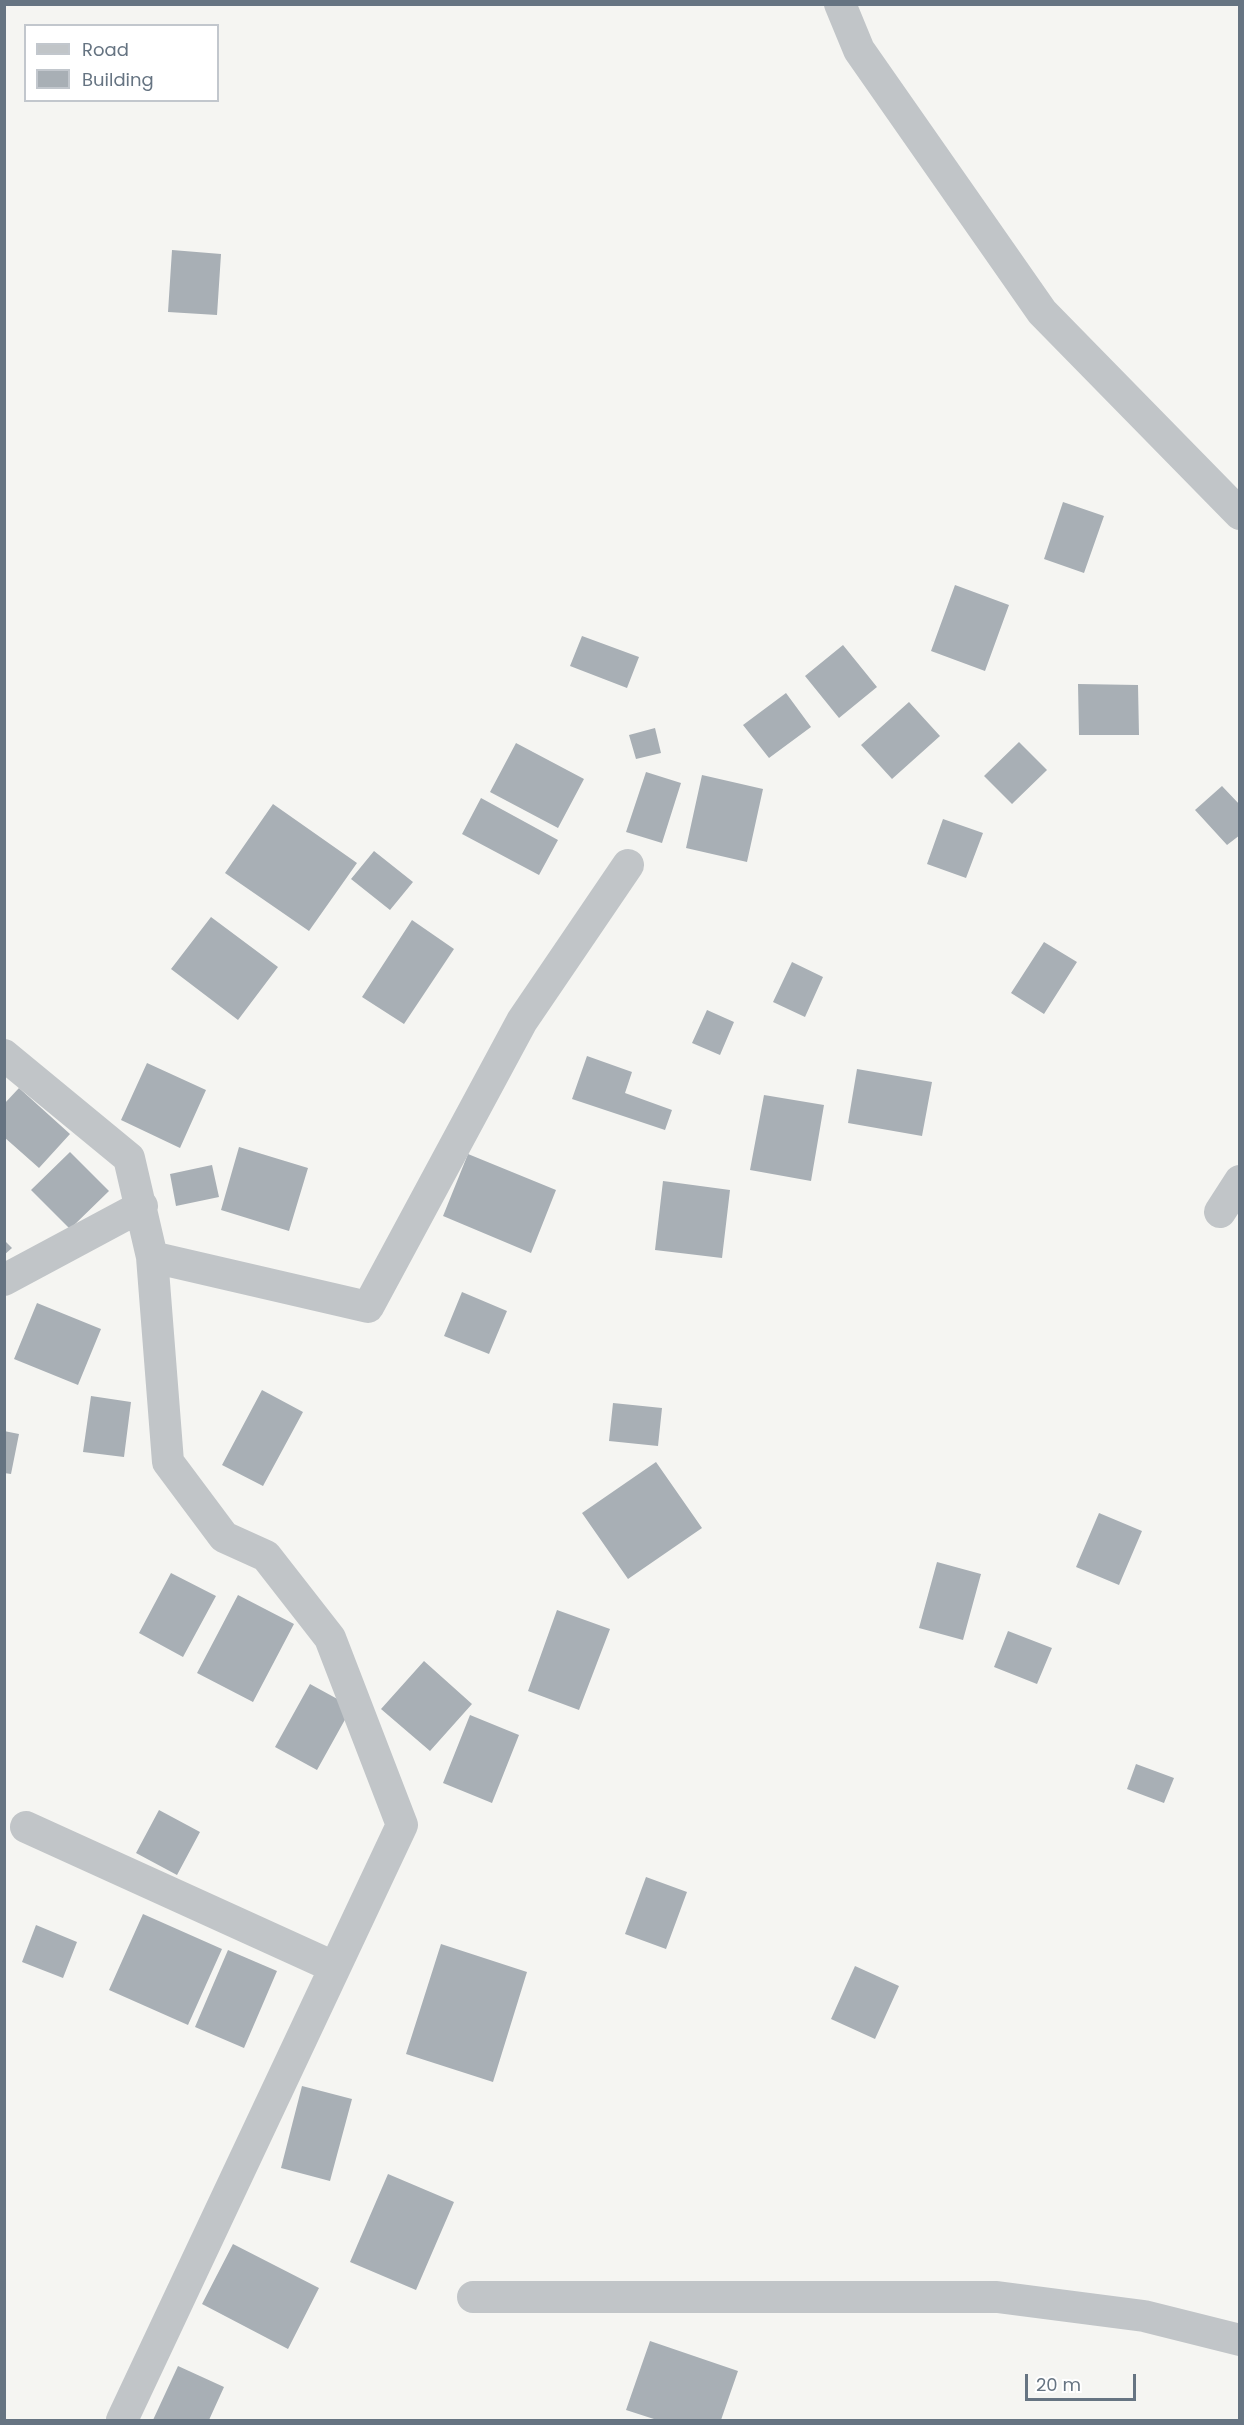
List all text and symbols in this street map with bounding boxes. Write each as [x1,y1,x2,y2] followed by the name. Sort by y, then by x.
[24,24,219,102] legend
[82,37,129,62] text: Road
[82,67,154,92] text: Building
[1028,2362,1139,2400] scale bar
[1036,2372,1081,2397] text: 20 m

